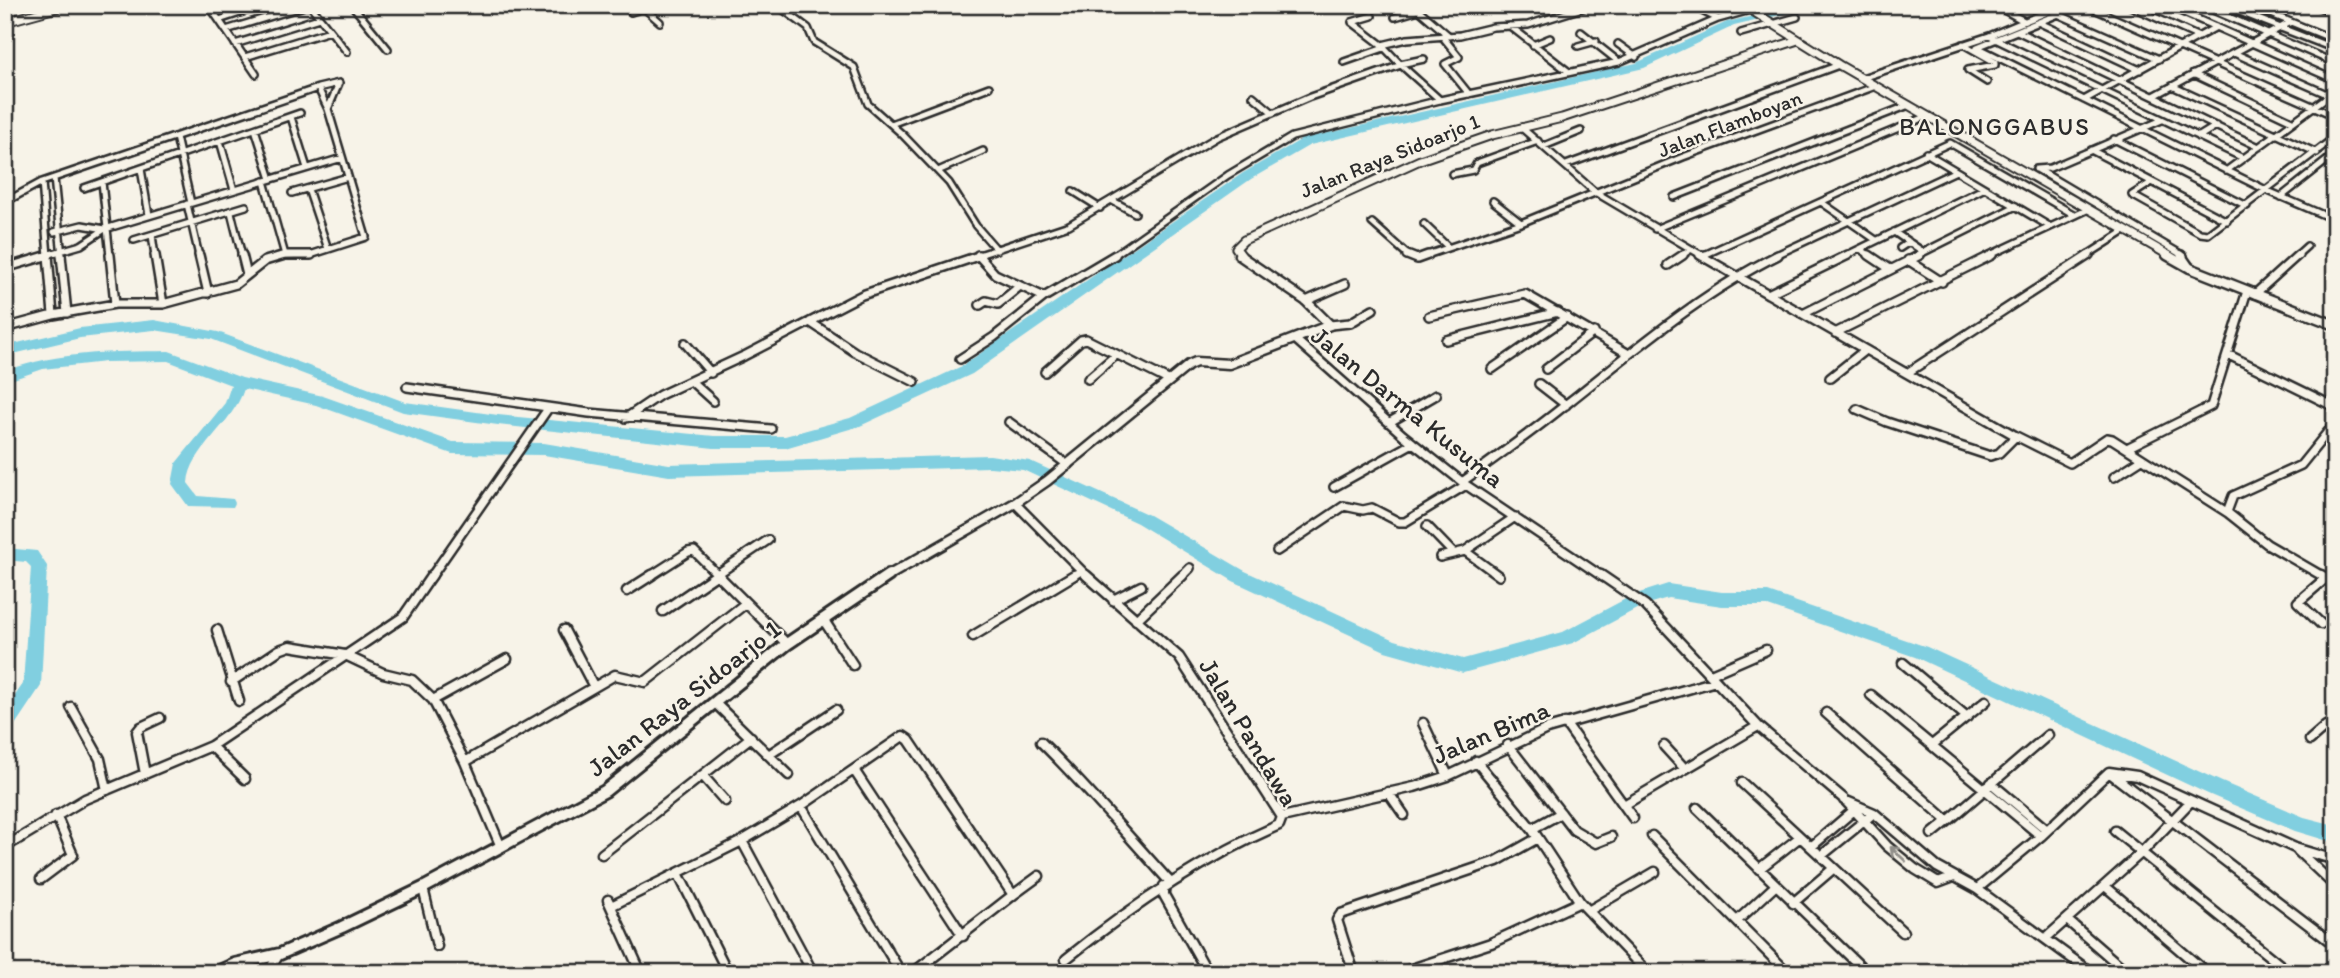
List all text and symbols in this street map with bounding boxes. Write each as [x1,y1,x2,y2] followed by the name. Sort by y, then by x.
[1654,85,1805,162] street label: Jalan Flamboyan
[1297,108,1483,203] street label: Jalan Raya Sidoarjo 1
[1899,112,2091,141] district label: BALONGGABUS
[1305,319,1511,495] street label: Jalan Darma Kusuma
[581,613,787,783] street label: Jalan Raya Sidoarjo 1
[1192,652,1306,812] street label: Jalan Pandawa
[1428,693,1555,771] street label: Jalan Bima
[1890,845,1907,862] one-way arrow

